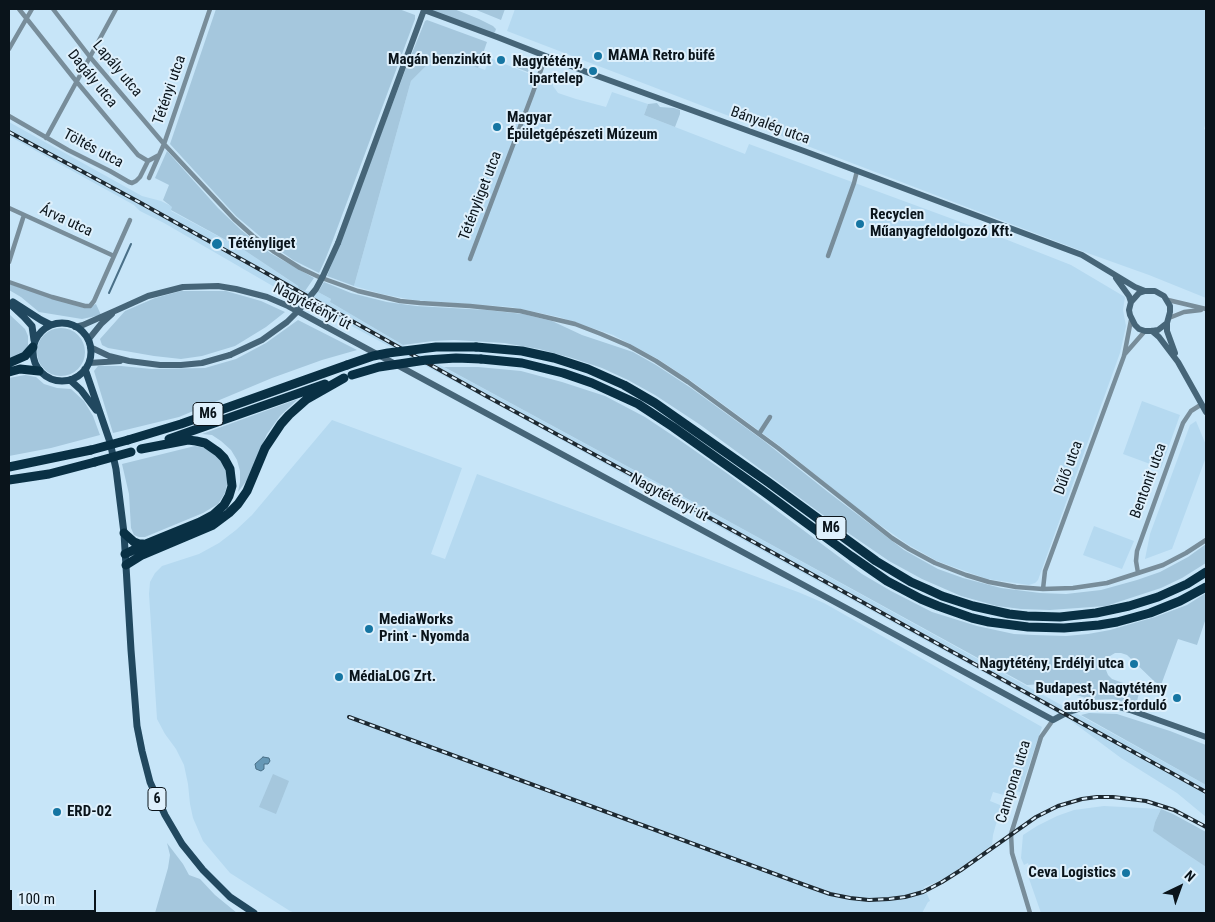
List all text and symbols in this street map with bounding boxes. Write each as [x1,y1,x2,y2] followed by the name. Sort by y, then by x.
[88,37,146,101] street label: Lapály utca
[63,46,121,112] street label: Dagály utca
[608,47,715,65] place label: MAMA Retro büfé
[592,50,604,62] marker: MAMA Retro büfé
[388,51,491,69] place label: Magán benzinkút
[150,53,190,127] street label: Tétényi utca
[512,53,583,88] place label: Nagytétény, ipartelep
[495,54,507,66] marker: Magán benzinkút
[587,65,599,77] marker: Nagytétény, ipartelep
[728,103,812,149] street label: Bányalég utca
[507,109,658,144] place label: Magyar Épületgépészeti Múzeum
[491,121,503,133] marker: Magyar Épületgépészeti Múzeum
[60,126,126,172] street label: Töltés utca
[456,149,506,243] street label: Tétényliget utca
[37,201,95,241] street label: Árva utca
[870,206,1013,241] place label: Recyclen Műanyagfeldolgozó Kft.
[854,218,866,230] marker: Recyclen Műanyagfeldolgozó Kft.
[228,235,295,253] place label: Tétényliget
[210,237,224,251] marker: Tétényliget
[270,280,354,334] street label: Nagytétényi út
[193,402,223,426] road number: M6
[1051,439,1087,497] street label: Dűlő utca
[1127,441,1171,521] street label: Bentonit utca
[627,470,711,526] street label: Nagytétényi út
[816,516,846,540] road number: M6
[379,611,469,646] place label: MediaWorks Print - Nyomda
[363,623,375,635] marker: MediaWorks Print - Nyomda
[980,655,1124,673] place label: Nagytétény, Erdélyi utca
[1128,658,1140,670] marker: Nagytétény, Erdélyi utca
[349,668,436,686] place label: MédiaLOG Zrt.
[333,671,345,683] marker: MédiaLOG Zrt.
[1035,680,1167,715] place label: Budapest, Nagytétény autóbusz-forduló
[1171,692,1183,704] marker: Budapest, Nagytétény autóbusz-forduló
[993,738,1035,826] street label: Campona utca
[148,788,166,811] road number: 6
[67,803,112,821] place label: ERD-02
[51,806,63,818] marker: ERD-02
[1155,862,1205,912] north arrow
[1028,864,1116,882] place label: Ceva Logistics
[1120,867,1132,879] marker: Ceva Logistics
[1181,867,1199,885] text: N
[12,880,99,912] scale bar
[18,890,55,908] text: 100 m

